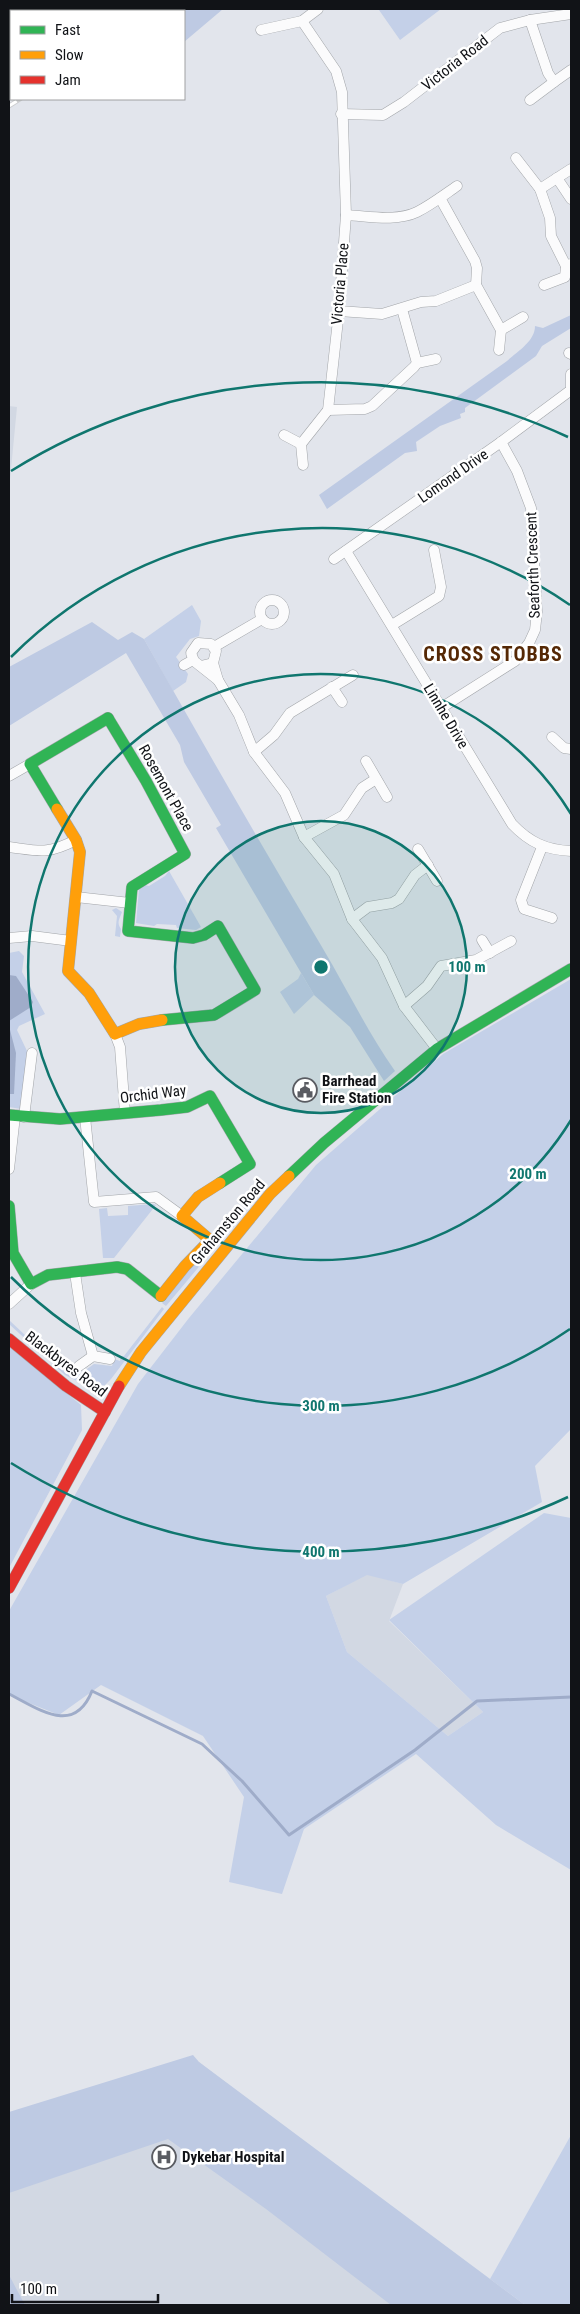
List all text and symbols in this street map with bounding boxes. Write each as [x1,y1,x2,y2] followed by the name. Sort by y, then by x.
[10,10,185,100] legend
[55,21,80,39] text: Fast
[418,31,492,95] street label: Victoria Road
[55,46,84,64] text: Slow
[55,71,81,89] text: Jam
[327,242,353,326] street label: Victoria Place
[414,445,492,507] street label: Lomond Drive
[522,511,544,619] street label: Seaforth Crescent
[423,642,563,666] district label: CROSS STOBBS
[420,680,472,752] street label: Linnhe Drive
[135,742,197,834] street label: Rosemont Place
[312,958,330,976] centre of rings
[448,958,486,976] text: 100 m
[322,1072,391,1107] place label: Barrhead Fire Station
[292,1077,318,1103] public building icon: Barrhead Fire Station
[119,1081,187,1107] street label: Orchid Way
[509,1165,547,1183] text: 200 m
[187,1176,269,1268] street label: Grahamston Road
[21,1327,111,1401] street label: Blackbyres Road
[302,1397,340,1415] text: 300 m
[302,1543,340,1561] text: 400 m
[151,2144,177,2170] hospital icon: Dykebar Hospital
[182,2148,284,2166] place label: Dykebar Hospital
[12,2272,159,2304] scale bar
[20,2280,57,2298] text: 100 m

